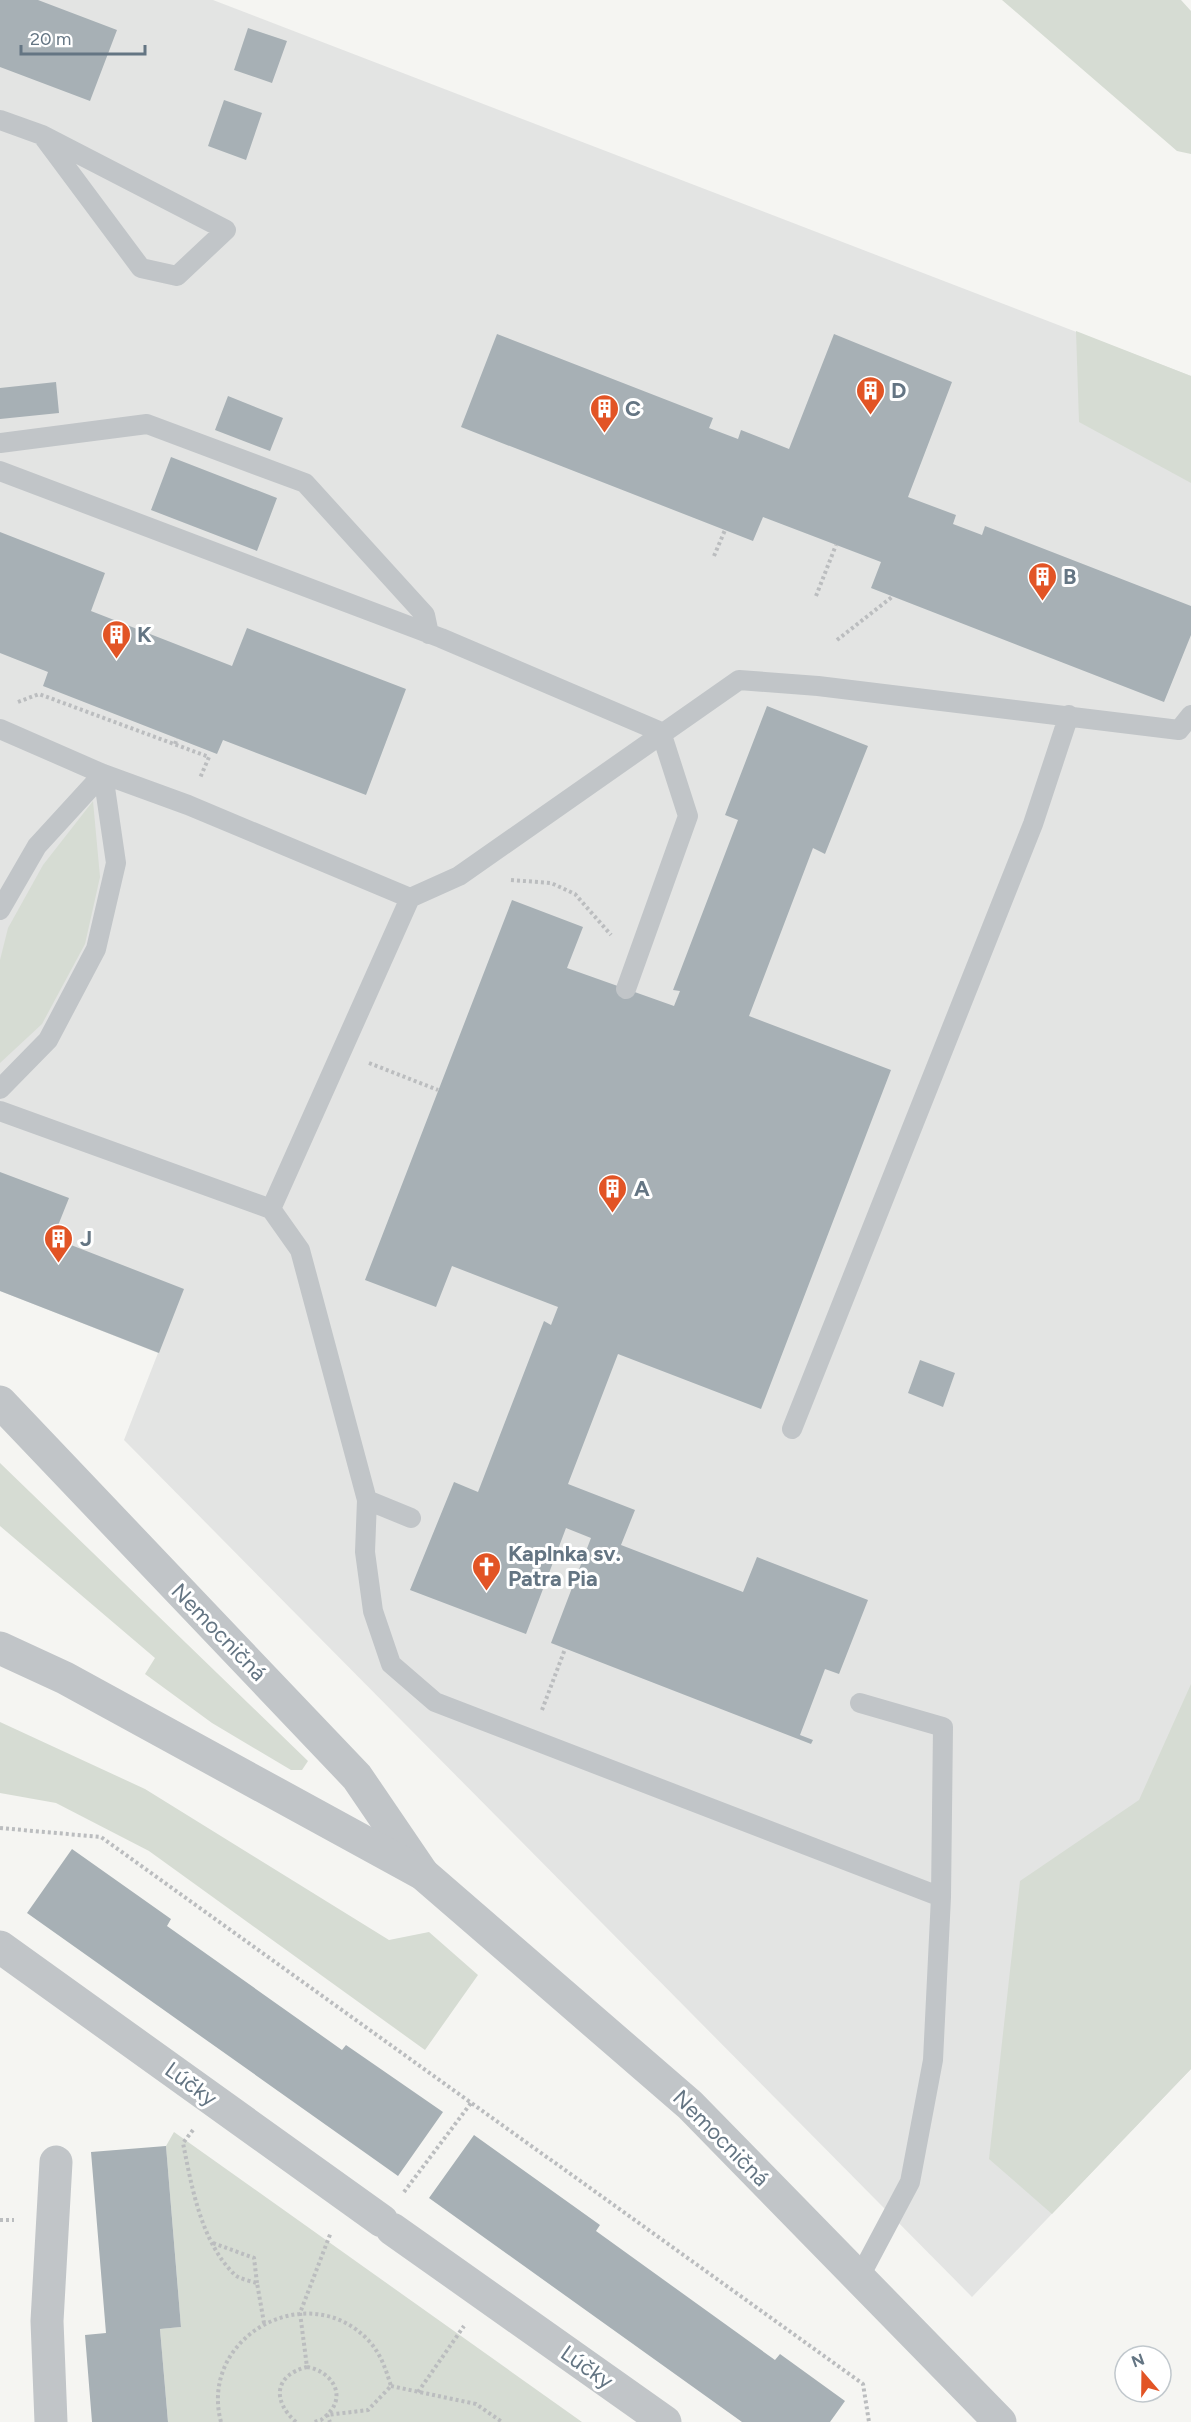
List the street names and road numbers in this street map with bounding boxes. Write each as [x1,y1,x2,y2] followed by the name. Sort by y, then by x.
[166,1578,272,1686] street label: Nemocničná
[160,2056,223,2112] street label: Lúčky
[667,2084,775,2192] street label: Nemocničná
[556,2339,619,2395] street label: Lúčky

